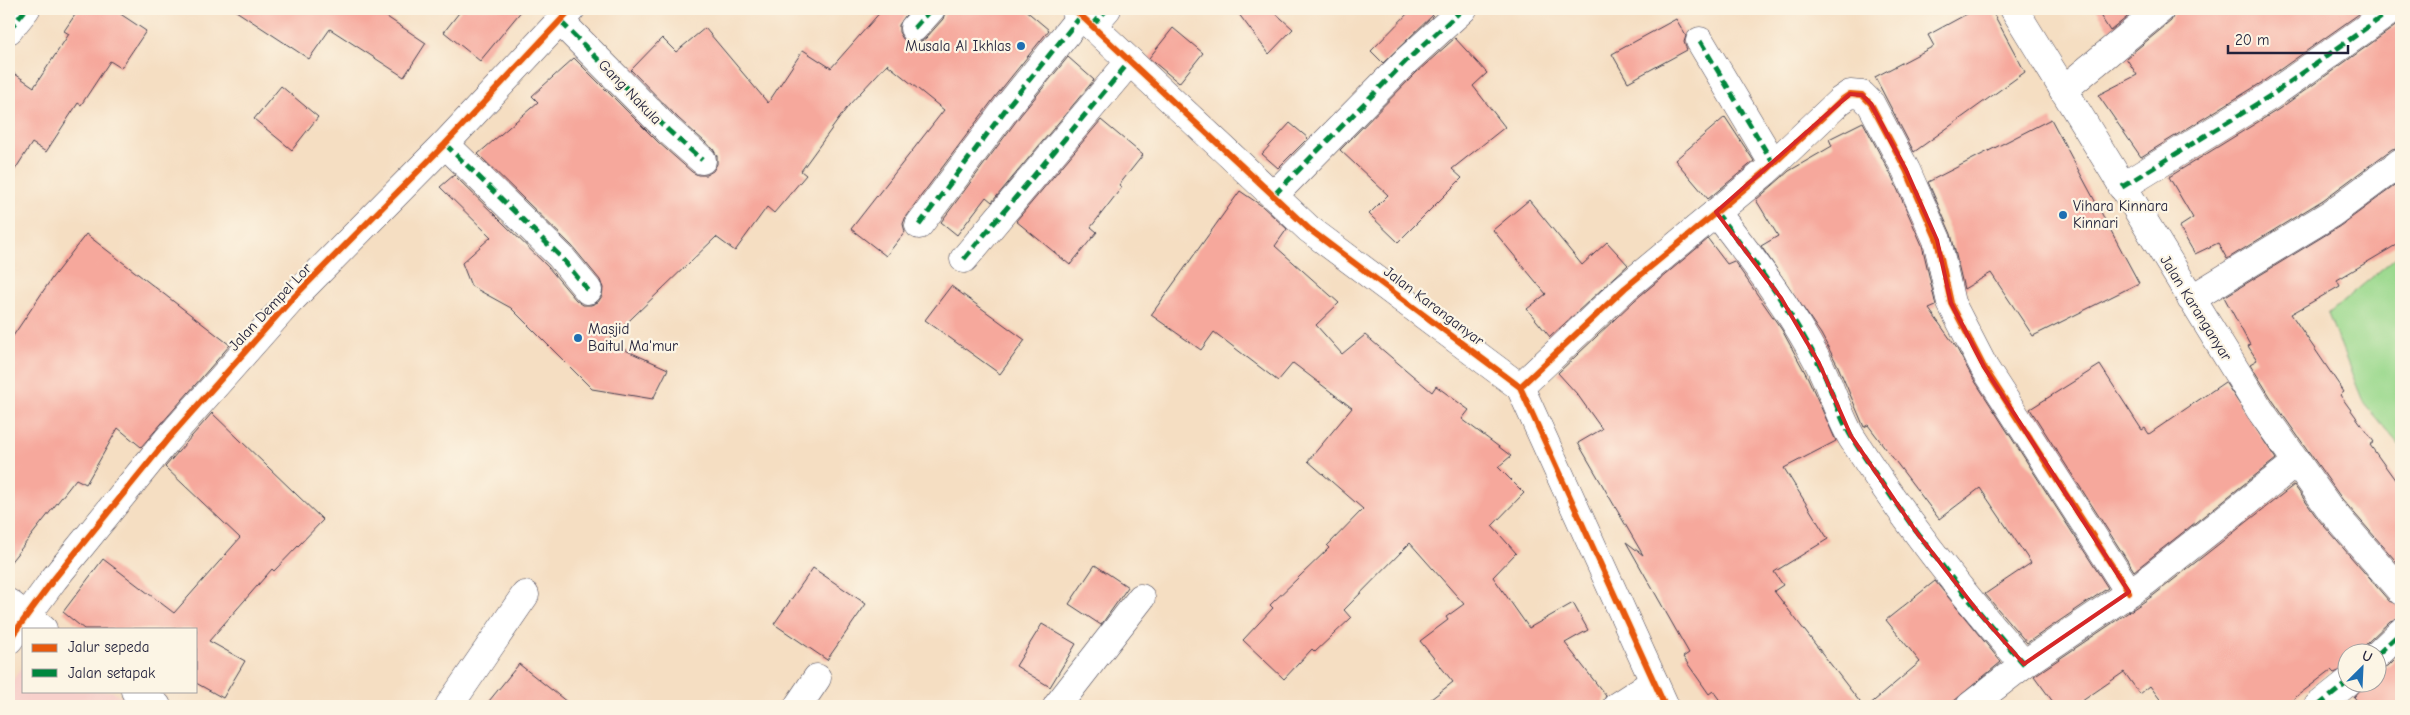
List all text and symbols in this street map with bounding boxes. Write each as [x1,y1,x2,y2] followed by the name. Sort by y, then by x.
[2228,22,2348,54] scale bar
[2235,31,2269,49] text: 20 m
[905,37,1011,55] place label: Musala Al Ikhlas
[1015,40,1027,52] marker: Musala Al Ikhlas
[595,56,665,128] street label: Gang Nakula
[2073,197,2168,232] place label: Vihara Kinnara Kinnari
[2057,209,2069,221] marker: Vihara Kinnara Kinnari
[2156,252,2236,364] street label: Jalan Karanganyar
[225,259,315,355] street label: Jalan Dempel Lor
[1380,262,1488,350] street label: Jalan Karanganyar
[588,320,678,355] place label: Masjid Baitul Ma'mur
[572,332,584,344] marker: Masjid Baitul Ma'mur
[22,628,198,692] legend
[68,638,149,656] text: Jalur sepeda
[2338,642,2388,692] north arrow
[2359,647,2375,666] text: U
[68,664,156,682] text: Jalan setapak

